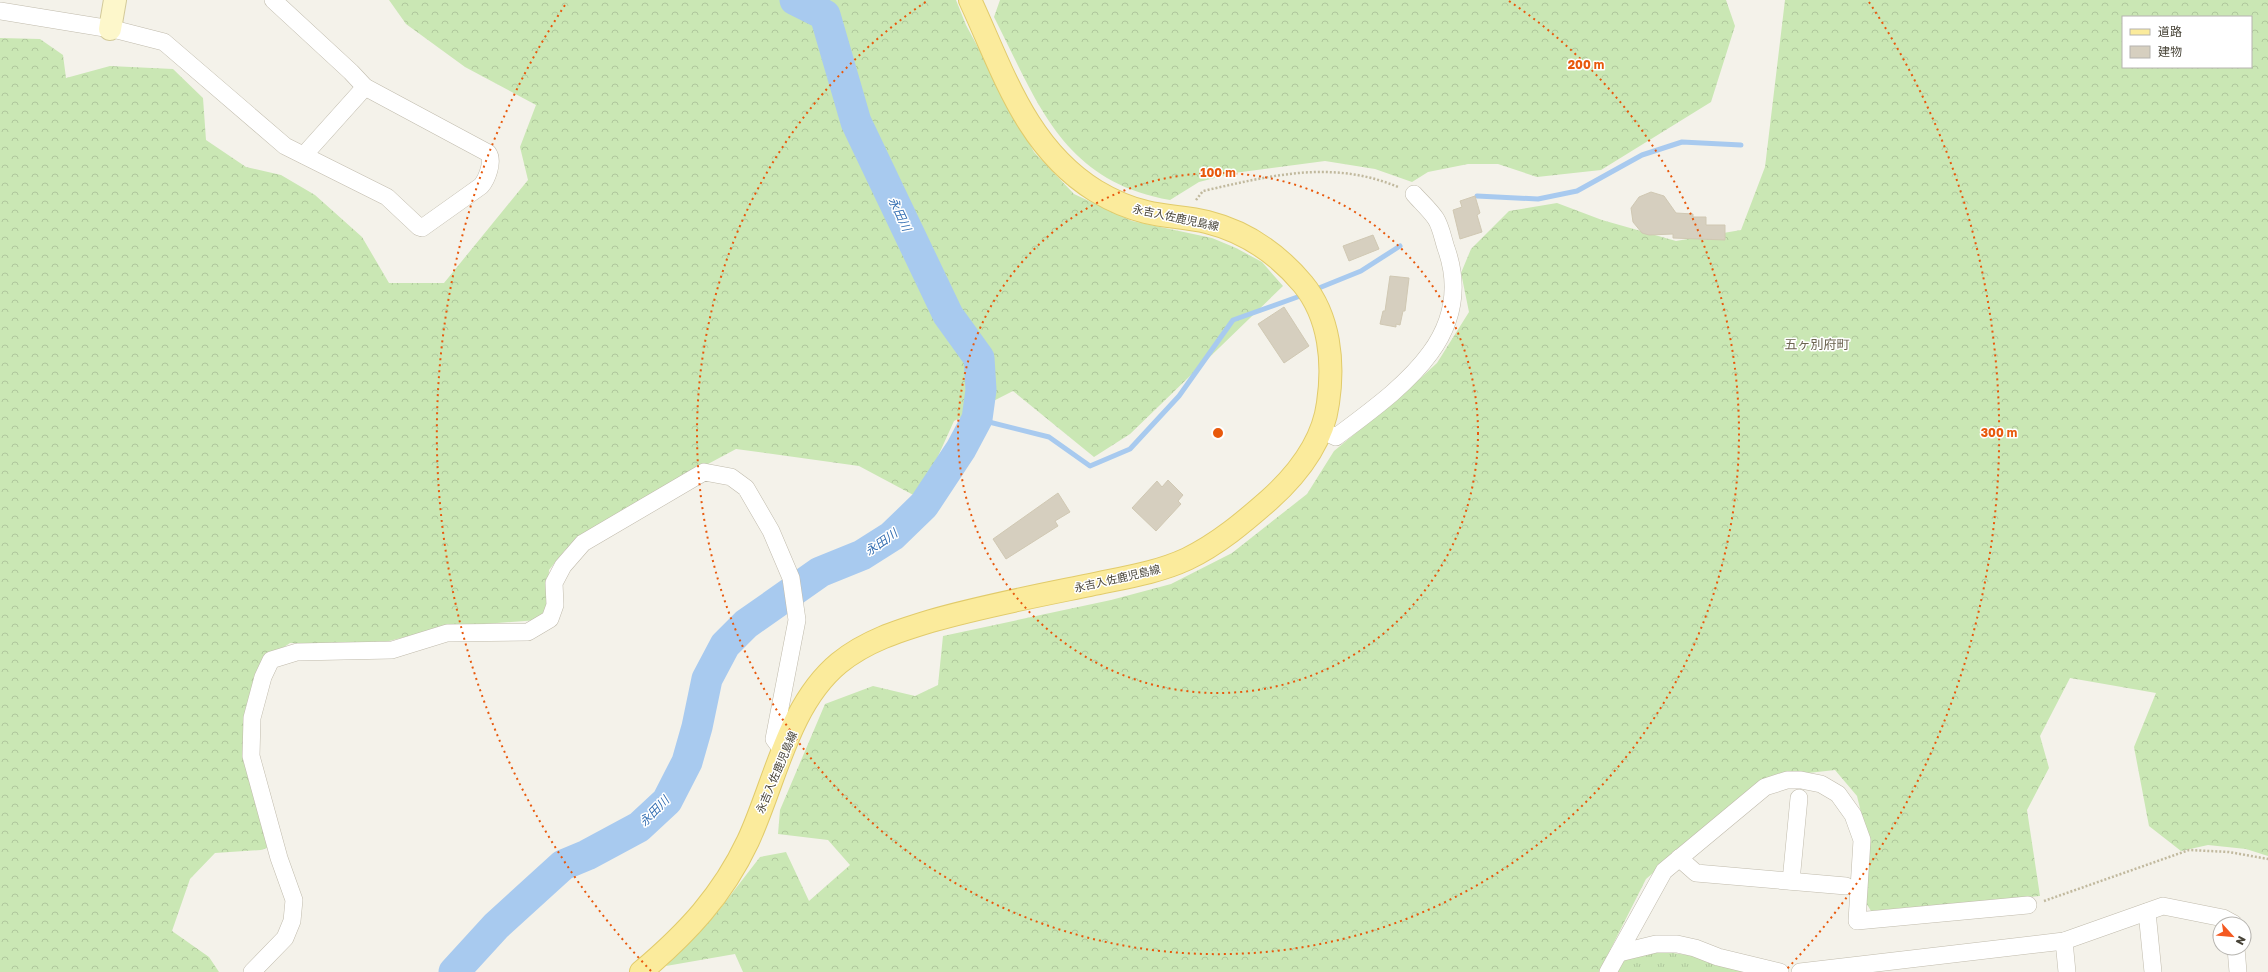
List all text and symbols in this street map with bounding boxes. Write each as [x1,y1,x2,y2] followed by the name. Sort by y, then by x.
[2122,16,2252,68] legend
[2158,24,2182,39] text: 道路
[2158,44,2182,59] text: 建物
[1568,57,1604,72] text: 200 m
[1200,165,1236,180] text: 100 m
[886,195,915,235] water label: 永田川
[1132,201,1220,233] street label: 永吉入佐鹿児島線
[1784,336,1850,352] district label: 五ヶ別府町
[1981,425,2017,440] text: 300 m
[1211,426,1225,440] centre of rings
[862,524,902,558] water label: 永田川
[1073,562,1161,594] street label: 永吉入佐鹿児島線
[753,729,799,815] street label: 永吉入佐鹿児島線
[636,791,673,829] water label: 永田川
[2212,916,2252,956] north arrow
[2234,934,2249,947] text: N

